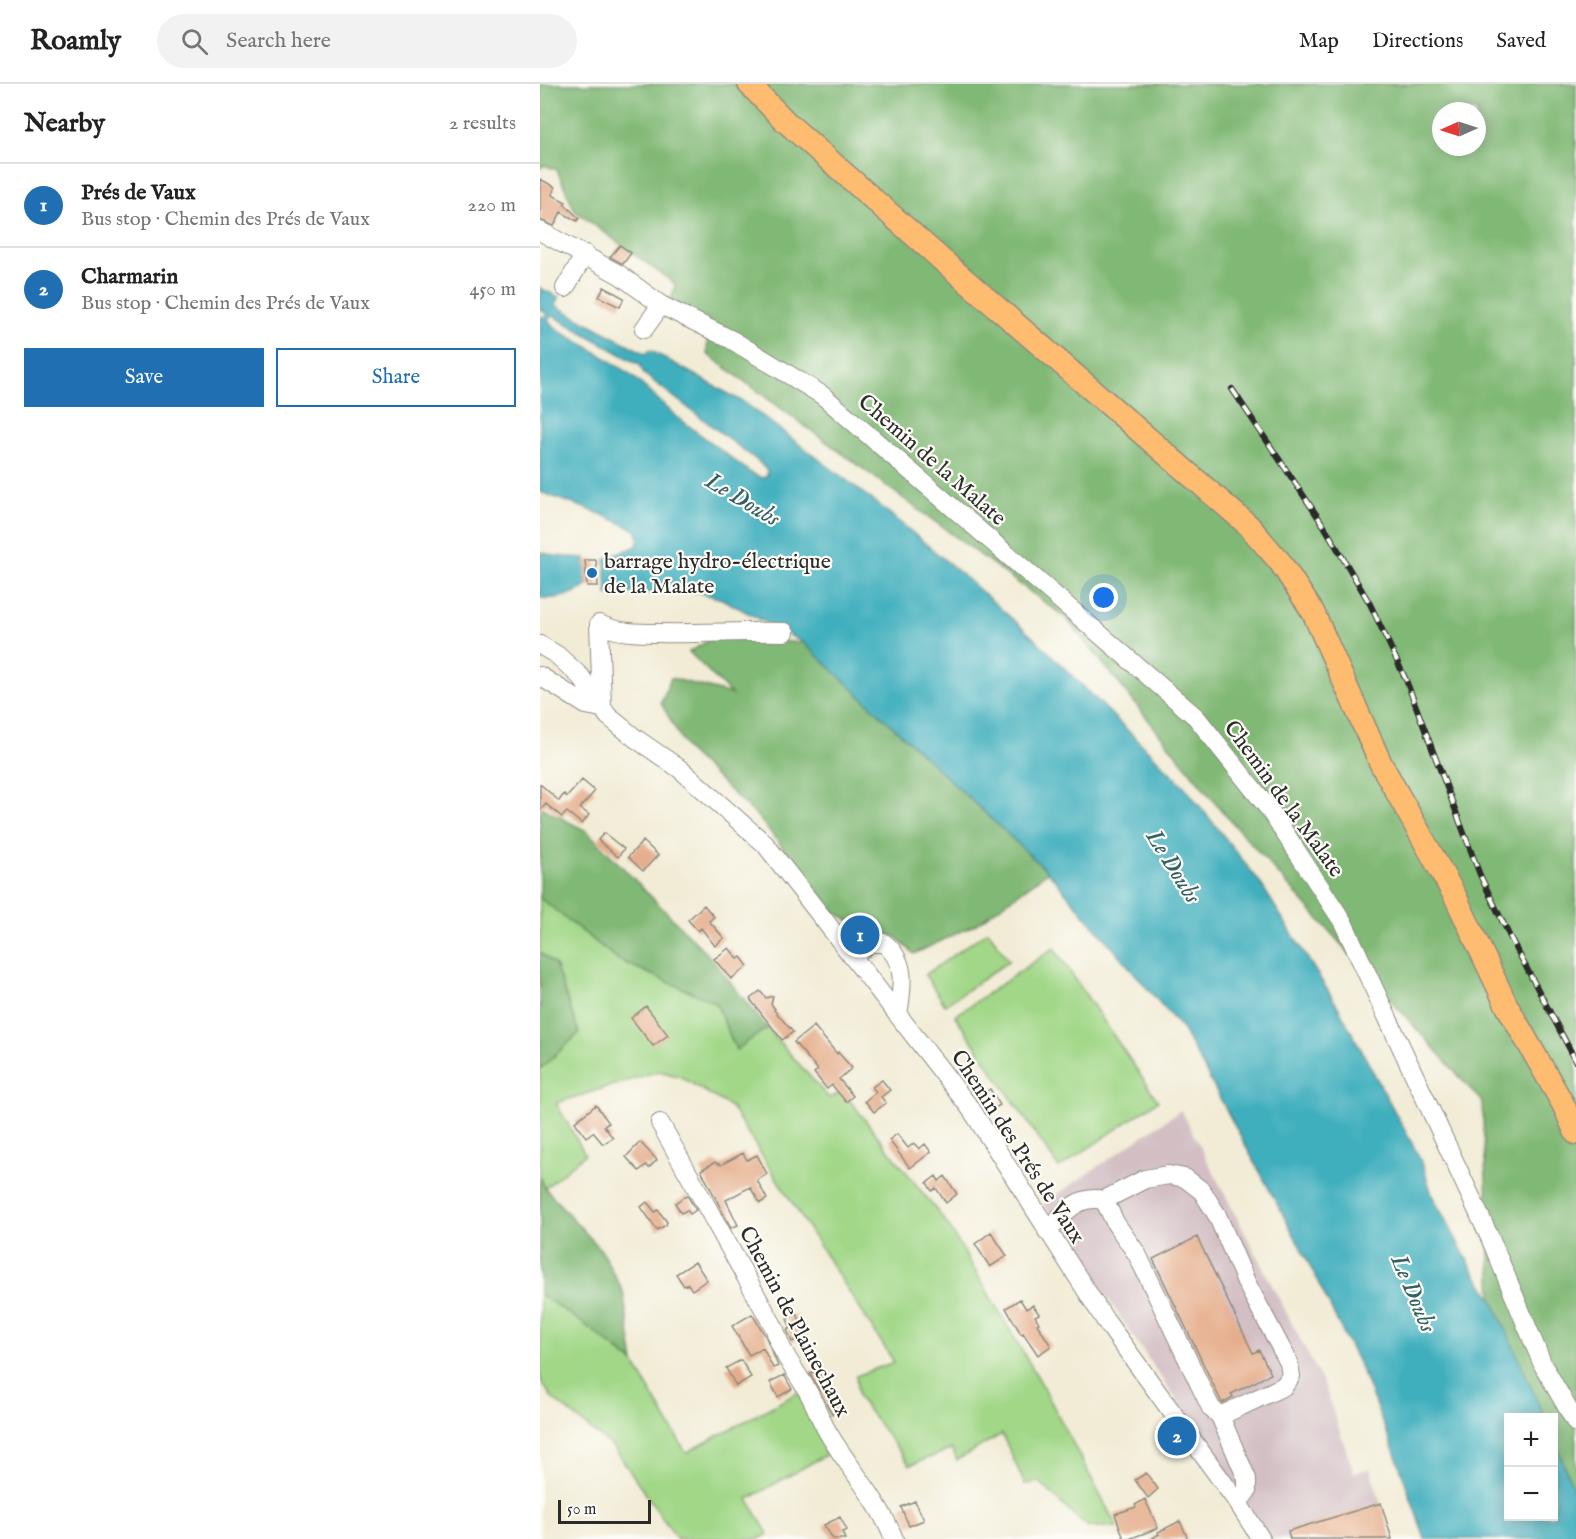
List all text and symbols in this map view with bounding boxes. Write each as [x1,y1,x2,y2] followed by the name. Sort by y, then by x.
[157,14,577,68] search box
[30,24,121,59] text: Roamly
[178,25,211,58] icon: search
[226,27,331,55] text: Search here
[1299,28,1339,55] text: Map
[1372,28,1463,55] text: Directions
[1496,28,1546,55] text: Saved
[1432,102,1486,156] north arrow
[24,107,105,140] text: Nearby
[449,111,516,136] text: 2 results
[81,179,196,207] text: Prés de Vaux
[40,193,47,218] text: 1
[468,193,516,218] text: 220 m
[81,207,370,232] text: Bus stop · Chemin des Prés de Vaux
[81,263,178,291] text: Charmarin
[39,277,48,302] text: 2
[469,277,516,302] text: 450 m
[81,291,370,316] text: Bus stop · Chemin des Prés de Vaux
[24,348,264,407] button: Save
[276,348,516,407] button: Share
[852,389,1012,532] street label: Chemin de la Malate
[698,465,786,535] water label: Le Doubs
[604,548,831,601] place label: barrage hydro-électrique de la Malate
[585,566,599,580] marker: barrage hydro-électrique de la Malate
[1089,583,1118,612] your location
[1217,715,1350,883] street label: Chemin de la Malate
[1137,823,1208,911] water label: Le Doubs
[840,912,880,958] pin: 1
[944,1045,1091,1250] street label: Chemin des Prés de Vaux
[732,1222,857,1422] street label: Chemin de Plainechaux
[1382,1249,1443,1338] water label: Le Doubs
[1504,1413,1558,1521] map controls
[1504,1413,1558,1467] button: +
[1158,1414,1196,1458] pin: 2
[1504,1467,1558,1521] button: −
[558,1497,651,1524] scale bar
[567,1500,596,1520] text: 50 m

